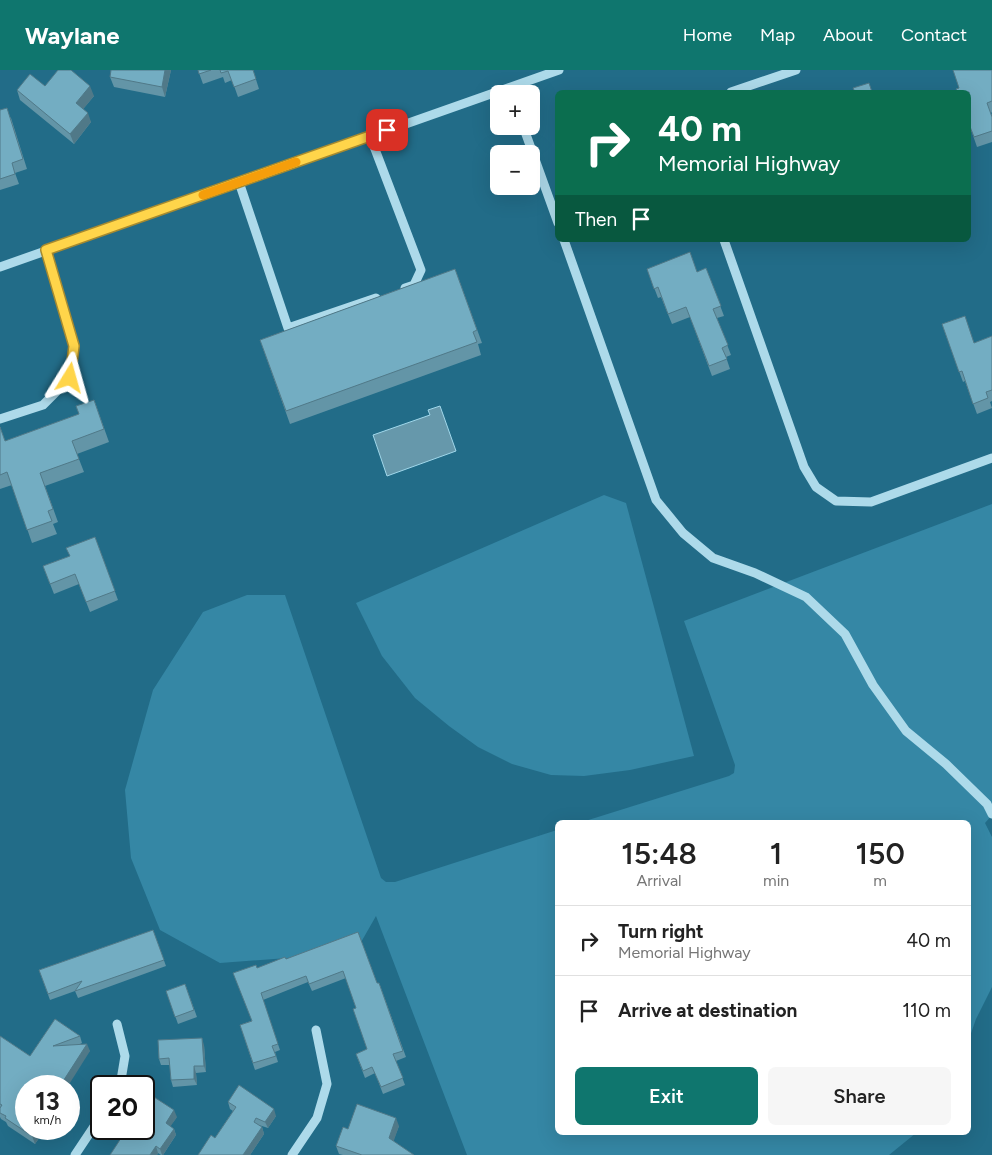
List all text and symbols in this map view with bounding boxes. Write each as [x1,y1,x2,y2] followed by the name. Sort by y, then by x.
[25,21,120,50] text: Waylane
[683,24,732,46] text: Home
[760,24,795,46] text: Map
[823,24,873,46] text: About
[901,24,967,46] text: Contact
[490,85,540,195] map controls
[490,85,540,135] button: +
[658,108,742,150] text: 40 m
[366,109,408,151] pin
[575,110,640,175] icon: right
[373,116,401,144] icon: arrive
[490,145,540,195] button: −
[658,150,840,177] text: Memorial Highway
[627,205,655,233] icon: arrive
[575,208,617,231] text: Then
[43,351,95,403] position arrow
[621,835,697,872] text: 15:48
[770,835,782,872] text: 1
[855,835,905,872] text: 150
[636,871,682,890] text: Arrival
[763,871,789,890] text: min
[873,871,887,890] text: m
[618,920,704,943] text: Turn right
[575,927,603,955] icon: right
[906,929,951,952] text: 40 m
[618,943,751,962] text: Memorial Highway
[575,997,603,1025] icon: arrive
[618,999,797,1022] text: Arrive at destination
[902,999,951,1022] text: 110 m
[575,1067,758,1125] button: Exit
[768,1067,951,1125] button: Share
[90,1075,155,1140] speed limit sign: 20
[35,1086,60,1116] text: 13
[34,1113,61,1127] text: km/h

